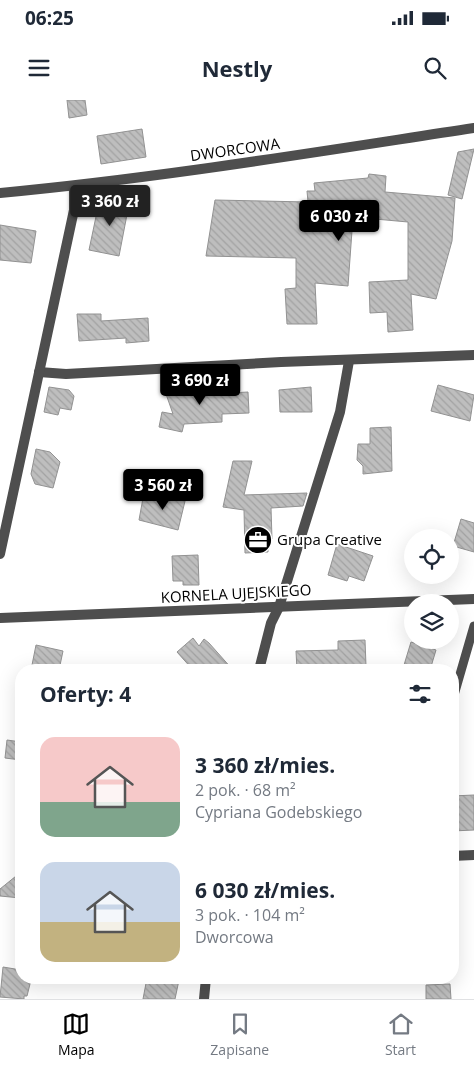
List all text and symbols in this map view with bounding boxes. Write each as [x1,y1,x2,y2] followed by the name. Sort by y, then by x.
[25,5,74,31] text: 06:25
[202,53,272,83] text: Nestly
[25,54,53,82] icon: menu
[421,54,449,82] icon: search
[189,133,281,165] street label: DWORCOWA
[58,184,162,227] pin: 3 360 zł
[81,190,139,212] text: 3 360 zł
[287,200,391,242] pin: 6 030 zł
[310,205,368,227] text: 6 030 zł
[148,364,252,406] pin: 3 690 zł
[171,369,229,391] text: 3 690 zł
[111,468,215,511] pin: 3 560 zł
[134,474,192,496] text: 3 560 zł
[243,525,273,555] office icon: Grupa Creative
[277,529,382,549] place label: Grupa Creative
[404,529,459,649] map controls
[404,529,459,584] button: locate
[160,579,312,607] street label: KORNELA UJEJSKIEGO
[404,594,459,649] button: layers
[40,680,131,708] text: Oferty: 4
[406,680,434,708] icon: filters
[195,751,335,779] text: 3 360 zł/mies.
[80,757,140,817] icon: home
[195,779,296,801] text: 2 pok. · 68 m²
[195,801,362,823] text: Cypriana Godebskiego
[195,876,335,904] text: 6 030 zł/mies.
[80,882,140,942] icon: home
[195,904,305,926] text: 3 pok. · 104 m²
[195,926,274,948] text: Dworcowa
[58,1010,95,1059] tab: Mapa
[210,1010,269,1059] tab: Zapisane
[385,1010,416,1059] tab: Start

